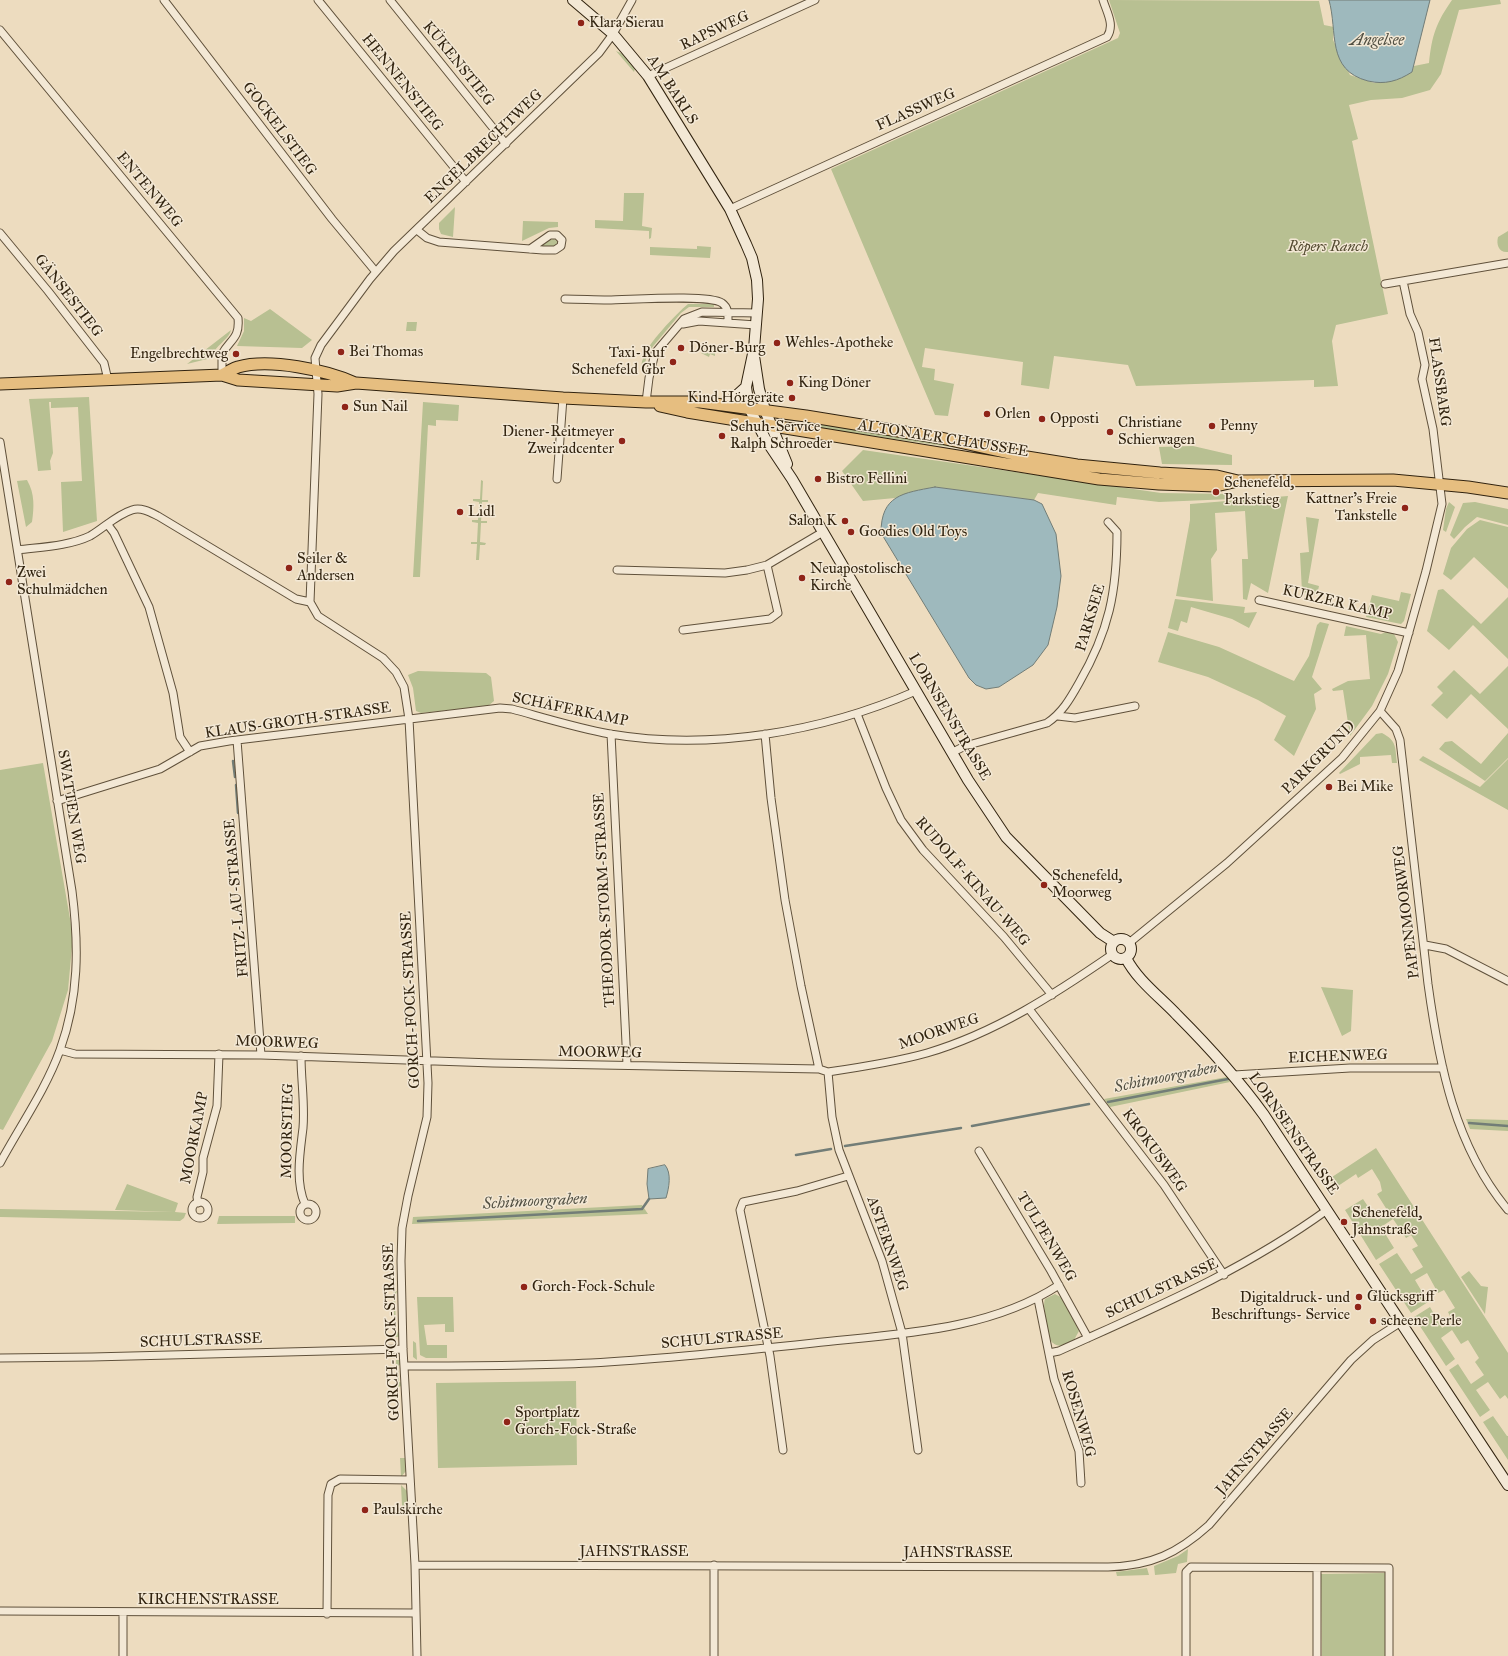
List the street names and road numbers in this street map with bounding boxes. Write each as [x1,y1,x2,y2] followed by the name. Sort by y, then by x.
[678,7,752,55] street label: RAPSWEG
[419,18,497,110] street label: KÜKENSTIEG
[357,31,447,135] street label: HENNENSTIEG
[643,52,701,128] street label: AM BARLS
[238,79,320,179] street label: GOCKELSTIEG
[874,85,958,135] street label: FLASSWEG
[421,86,547,208] street label: ENGELBRECHTWEG
[112,149,186,231] street label: ENTENWEG
[30,251,106,341] street label: GÄNSESTIEG
[1424,336,1454,428] street label: FLASSBARG
[856,417,1030,461] street label: ALTONAER CHAUSSEE
[1072,582,1110,654] street label: PARKSEE
[1281,582,1393,624] street label: KURZER KAMP
[904,650,994,784] street label: LORNSENSTRASSE
[511,689,629,731] street label: SCHÄFERKAMP
[204,699,392,743] street label: KLAUS-GROTH-STRASSE
[1279,718,1359,798] street label: PARKGRUND
[53,749,89,865] street label: SWATTEN WEG
[590,792,620,1008] street label: THEODOR-STORM-STRASSE
[911,814,1033,950] street label: RUDOLF-KINAU-WEG
[221,818,253,978] street label: FRITZ-LAU-STRASSE
[1390,844,1424,980] street label: PAPENMOORWEG
[397,911,425,1089] street label: GORCH-FOCK-STRASSE
[896,1010,982,1054] street label: MOORWEG
[235,1033,319,1053] street label: MOORWEG
[558,1043,642,1063] street label: MOORWEG
[1288,1046,1388,1068] street label: EICHENWEG
[1244,1069,1342,1199] street label: LORNSENSTRASSE
[278,1083,298,1179] street label: MOORSTIEG
[177,1090,213,1186] street label: MOORKAMP
[1118,1106,1190,1196] street label: KROKUSWEG
[1012,1189,1080,1285] street label: TULPENWEG
[862,1194,912,1294] street label: ASTERNWEG
[380,1243,404,1421] street label: GORCH-FOCK-STRASSE
[1103,1255,1221,1323] street label: SCHULSTRASSE
[660,1325,784,1353] street label: SCHULSTRASSE
[140,1330,262,1352] street label: SCHULSTRASSE
[1057,1368,1099,1460] street label: ROSENWEG
[1212,1405,1298,1499] street label: JAHNSTRASSE
[579,1543,689,1561] street label: JAHNSTRASSE
[903,1544,1013,1562] street label: JAHNSTRASSE
[137,1591,279,1609] street label: KIRCHENSTRASSE

